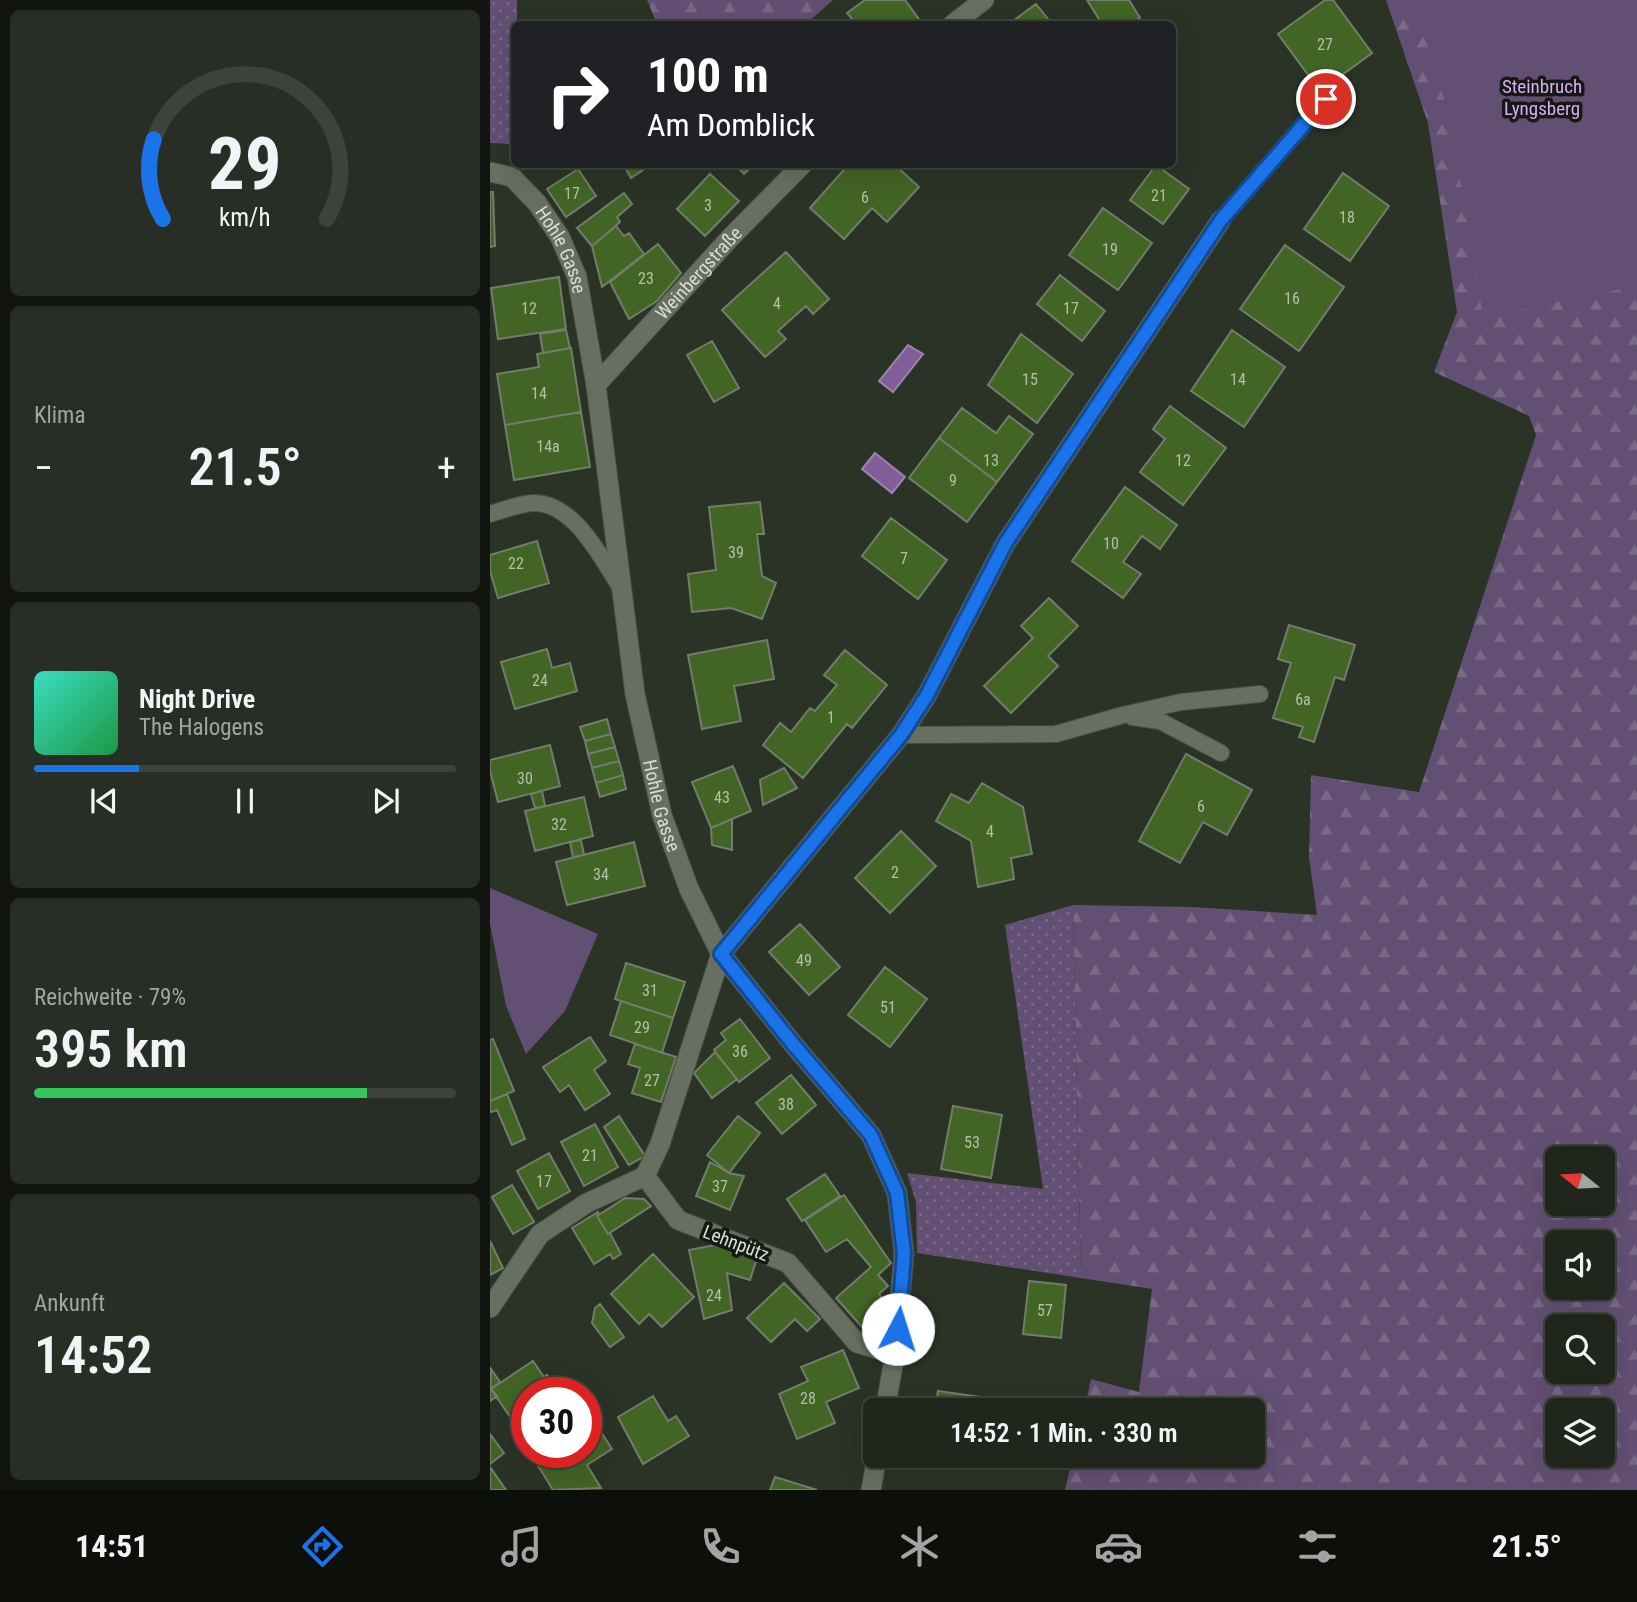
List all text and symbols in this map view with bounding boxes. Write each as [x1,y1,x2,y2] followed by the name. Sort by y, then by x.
[1317,35,1333,54] house number: 27
[647,47,769,104] text: 100 m
[532,49,623,140] icon: right
[1296,69,1356,129] pin
[1502,75,1582,120] park label: Steinbruch Lyngsberg
[1307,80,1345,118] icon: arrive
[647,106,815,144] text: Am Domblick
[208,121,282,207] text: 29
[564,184,580,203] house number: 17
[1151,186,1167,205] house number: 21
[861,188,869,207] house number: 6
[704,196,712,215] house number: 3
[531,202,591,295] street label: Hohle Gasse
[219,203,271,232] text: km/h
[1339,208,1355,227] house number: 18
[650,221,747,324] street label: Weinbergstraße
[1102,240,1118,259] house number: 19
[638,269,654,288] house number: 23
[1284,289,1300,308] house number: 16
[773,294,781,313] house number: 4
[521,299,537,318] house number: 12
[1063,299,1079,318] house number: 17
[1022,370,1038,389] house number: 15
[1230,370,1246,389] house number: 14
[531,384,547,403] house number: 14
[34,402,85,429] text: Klima
[188,437,302,498] text: 21.5°
[536,437,560,456] house number: 14a
[34,446,53,490] text: −
[437,446,456,490] text: +
[983,451,999,470] house number: 13
[1175,451,1191,470] house number: 12
[949,471,957,490] house number: 9
[1103,534,1119,553] house number: 10
[728,543,744,562] house number: 39
[900,549,908,568] house number: 7
[508,554,524,573] house number: 22
[532,671,548,690] house number: 24
[139,684,255,714] text: Night Drive
[1295,690,1311,709] house number: 6a
[827,708,835,727] house number: 1
[139,714,264,741] text: The Halogens
[638,757,686,855] street label: Hohle Gasse
[517,769,533,788] house number: 30
[85,782,123,820] icon: previous
[226,782,264,820] icon: pause
[367,782,405,820] icon: next
[714,788,730,807] house number: 43
[1197,797,1205,816] house number: 6
[551,815,567,834] house number: 32
[986,822,994,841] house number: 4
[891,863,899,882] house number: 2
[593,865,609,884] house number: 34
[796,951,812,970] house number: 49
[642,981,658,1000] house number: 31
[34,984,186,1011] text: Reichweite · 79%
[880,998,896,1017] house number: 51
[634,1018,650,1037] house number: 29
[34,1019,188,1080] text: 395 km
[732,1042,748,1061] house number: 36
[644,1071,660,1090] house number: 27
[778,1095,794,1114] house number: 38
[964,1133,980,1152] house number: 53
[582,1146,598,1165] house number: 21
[1545,1146,1615,1216] north arrow
[1545,1146,1615,1468] map controls
[536,1172,552,1191] house number: 17
[712,1177,728,1196] house number: 37
[700,1220,772,1266] street label: Lehnpütz
[1545,1230,1615,1300] button: sound
[706,1286,722,1305] house number: 24
[34,1290,105,1317] text: Ankunft
[861,1292,935,1366] position arrow
[1037,1301,1053,1320] house number: 57
[1545,1314,1615,1384] button: search
[34,1325,152,1386] text: 14:52
[511,1377,602,1468] speed limit sign: 30
[800,1389,816,1408] house number: 28
[1545,1398,1615,1468] button: layers
[950,1418,1178,1448] text: 14:52 · 1 Min. · 330 m
[298,1522,347,1571] icon: directions
[497,1522,546,1571] icon: music
[696,1522,745,1571] icon: phone
[895,1522,944,1571] icon: climate
[1094,1522,1143,1571] icon: car
[1293,1522,1342,1571] icon: filters
[75,1527,148,1565] text: 14:51
[1492,1527,1562,1565] text: 21.5°

